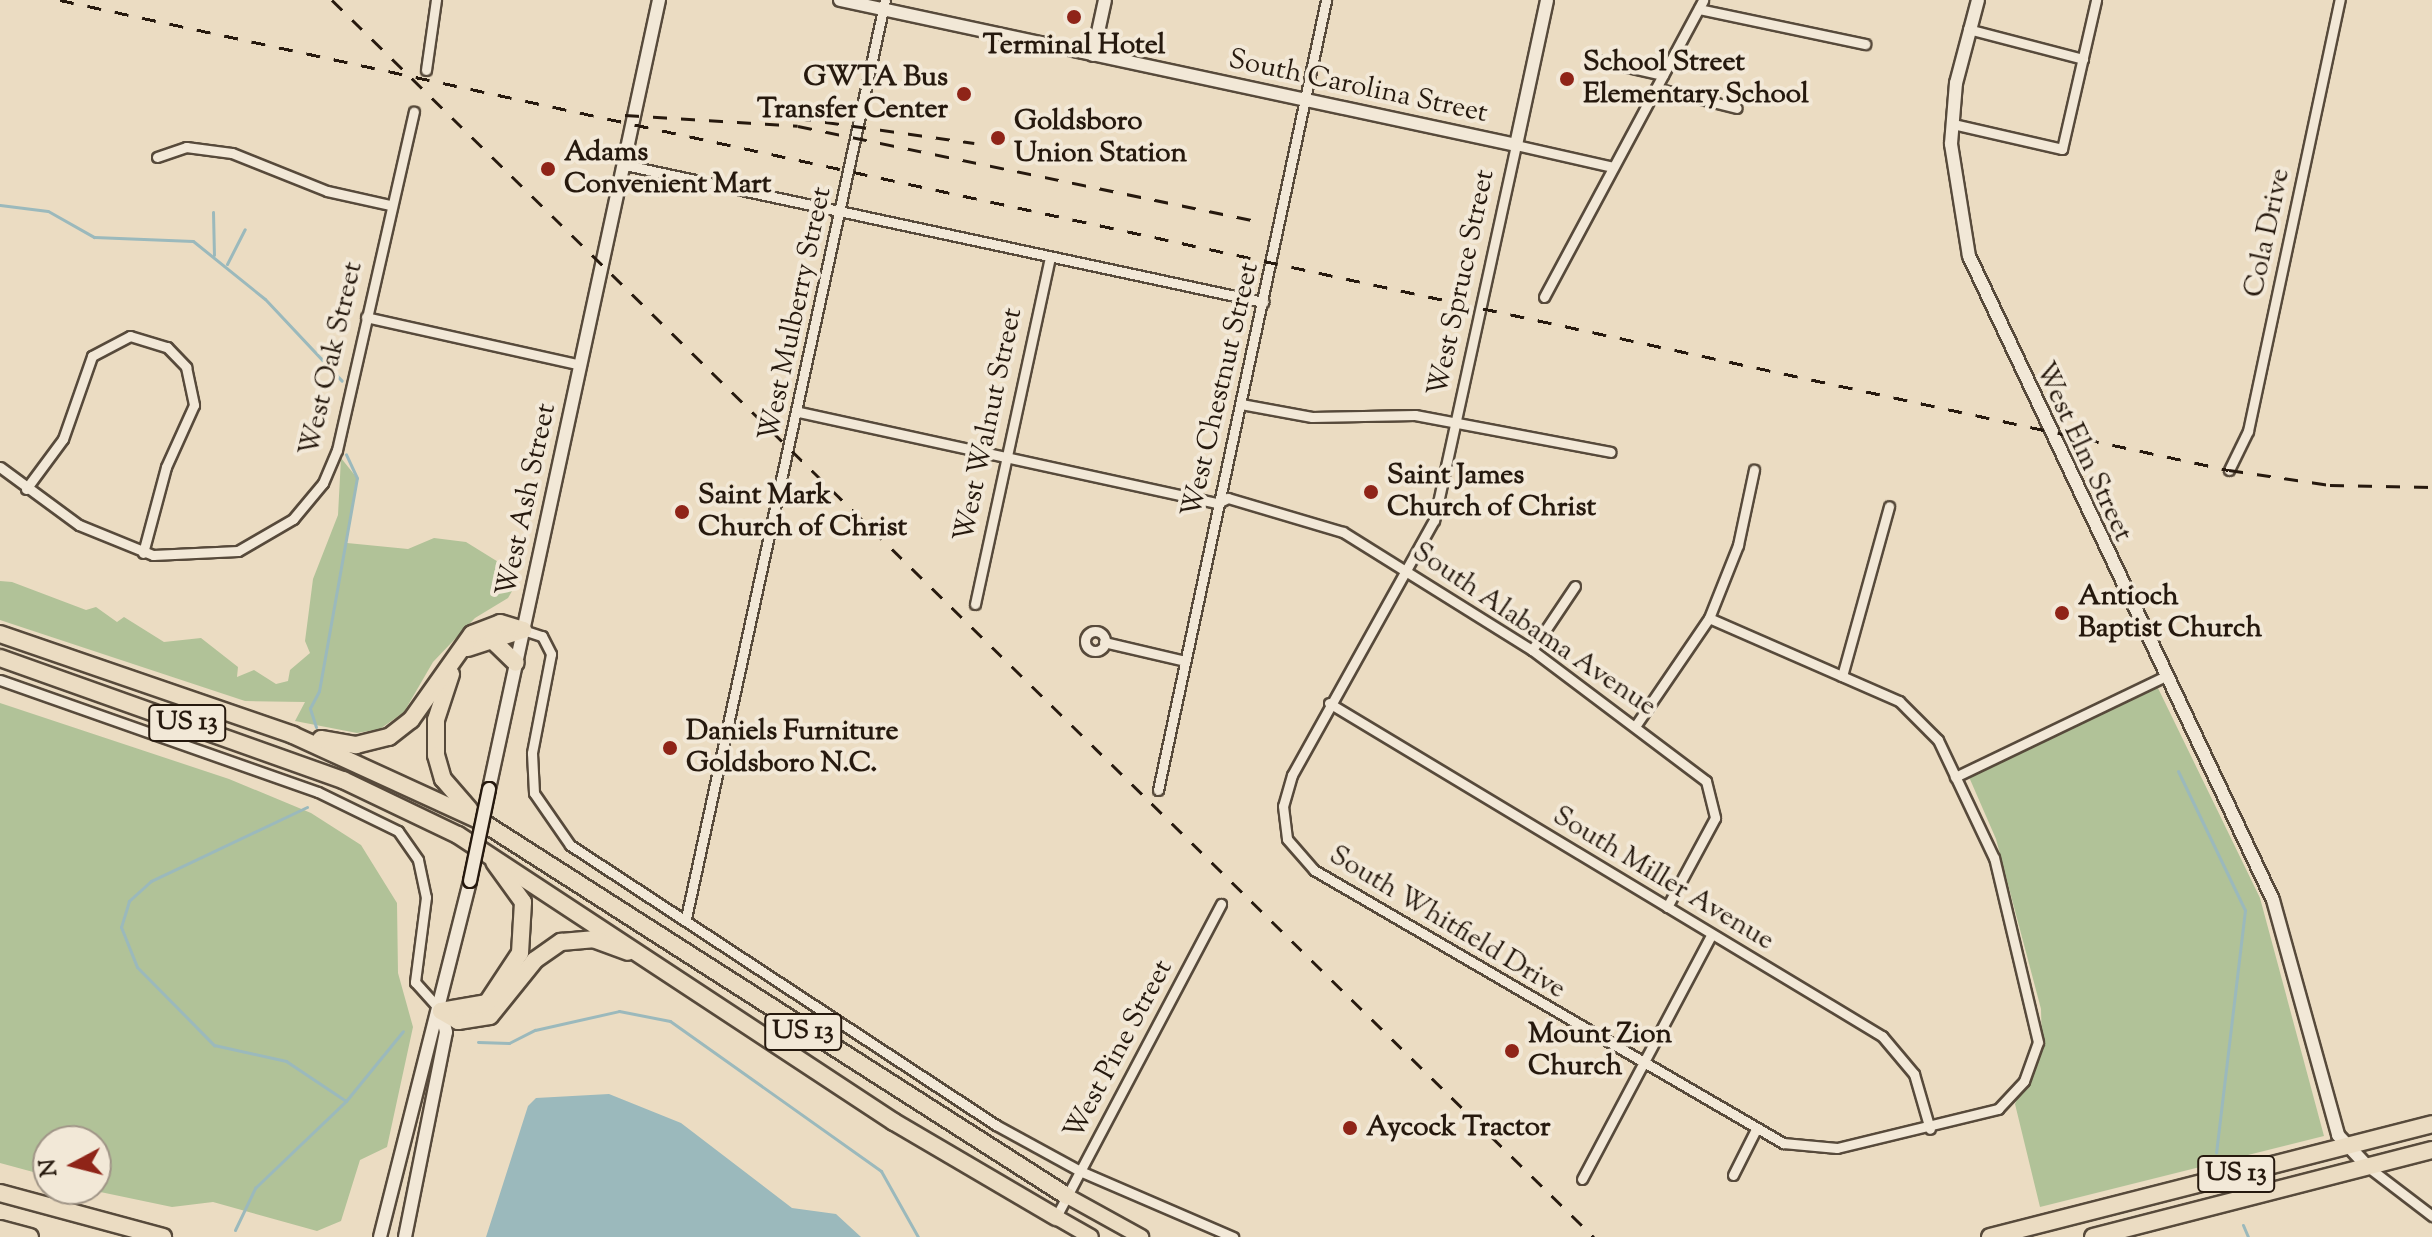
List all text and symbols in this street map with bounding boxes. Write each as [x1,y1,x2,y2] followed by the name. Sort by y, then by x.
[1065,8,1083,26] marker: Terminal Hotel
[983,29,1165,63] place label: Terminal Hotel
[1225,43,1491,131] street label: South Carolina Street
[1583,46,1809,112] place label: School Street Elementary School
[757,61,948,127] place label: GWTA Bus Transfer Center
[1558,70,1576,88] marker: School Street Elementary School
[955,85,973,103] marker: GWTA Bus Transfer Center
[1014,105,1187,171] place label: Goldsboro Union Station
[989,129,1007,147] marker: Goldsboro Union Station
[564,136,771,202] place label: Adams Convenient Mart
[539,160,557,178] marker: Adams Convenient Mart
[2238,165,2298,301] street label: Cola Drive
[1422,167,1502,399] street label: West Spruce Street
[753,184,839,444] street label: West Mulberry Street
[293,259,371,459] street label: West Oak Street
[1175,259,1267,521] street label: West Chestnut Street
[948,305,1030,545] street label: West Walnut Street
[2027,357,2139,547] street label: West Elm Street
[490,400,564,600] street label: West Ash Street
[1387,459,1596,525] place label: Saint James Church of Christ
[698,479,907,545] place label: Saint Mark Church of Christ
[1362,483,1380,501] marker: Saint James Church of Christ
[673,503,691,521] marker: Saint Mark Church of Christ
[1406,536,1662,724] street label: South Alabama Avenue
[2078,580,2262,646] place label: Antioch Baptist Church
[2053,604,2071,622] marker: Antioch Baptist Church
[147,701,227,745] road number: US 13
[686,715,898,781] place label: Daniels Furniture Goldsboro N.C.
[661,739,679,757] marker: Daniels Furniture Goldsboro N.C.
[1546,800,1780,958] street label: South Miller Avenue
[1323,839,1571,1007] street label: South Whitfield Drive
[1057,954,1181,1146] street label: West Pine Street
[763,1010,843,1054] road number: US 13
[1528,1018,1672,1084] place label: Mount Zion Church
[1503,1042,1521,1060] marker: Mount Zion Church
[1366,1111,1550,1145] place label: Aycock Tractor
[1341,1119,1359,1137] marker: Aycock Tractor
[32,1125,112,1205] north arrow
[2196,1152,2276,1196] road number: US 13
[33,1157,67,1178] text: N

